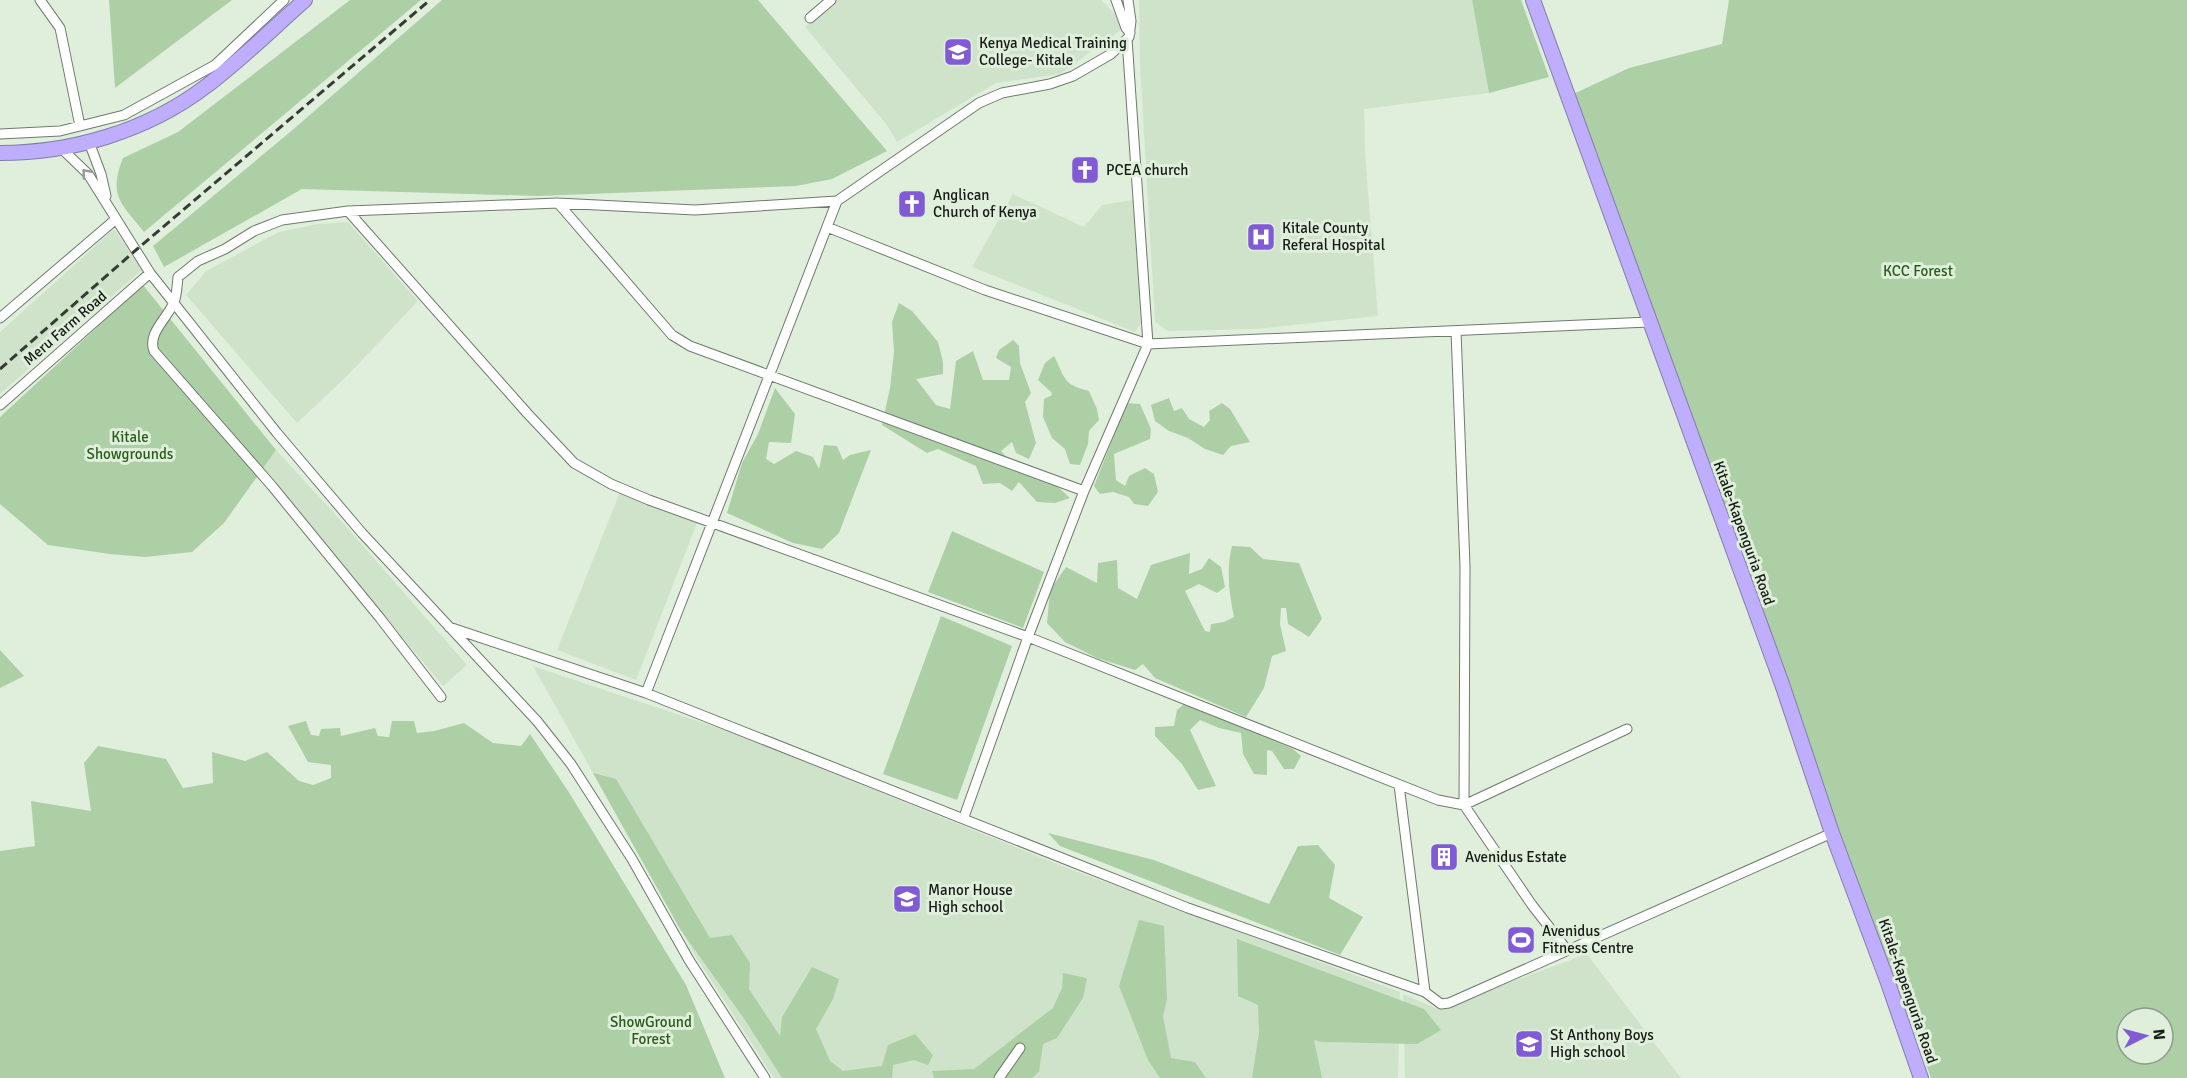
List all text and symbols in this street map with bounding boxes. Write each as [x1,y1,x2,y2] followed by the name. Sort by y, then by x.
[979,34,1127,69] place label: Kenya Medical Training College- Kitale
[942,36,974,68] school or university icon: Kenya Medical Training College- Kitale
[1069,154,1101,186] church icon: PCEA church
[1106,161,1188,179] place label: PCEA church
[83,169,94,180] one-way arrow
[933,186,1037,221] place label: Anglican Church of Kenya
[896,188,928,220] church icon: Anglican Church of Kenya
[1282,219,1385,254] place label: Kitale County Referal Hospital
[1245,221,1277,253] hospital icon: Kitale County Referal Hospital
[1883,262,1953,280] park label: KCC Forest
[20,287,110,369] street label: Meru Farm Road
[87,428,174,463] park label: Kitale Showgrounds
[1710,459,1778,608] street label: Kitale-Kapenguria Road
[1428,841,1460,873] building icon: Avenidus Estate
[1465,848,1567,866] place label: Avenidus Estate
[928,881,1013,916] place label: Manor House High school
[891,883,923,915] school or university icon: Manor House High school
[1875,916,1941,1066] street label: Kitale-Kapenguria Road
[1542,922,1634,957] place label: Avenidus Fitness Centre
[1505,924,1537,956] sports icon: Avenidus Fitness Centre
[2115,1006,2175,1066] north arrow
[610,1013,692,1048] park label: ShowGround Forest
[1550,1026,1654,1061] place label: St Anthony Boys High school
[1513,1028,1545,1060] school or university icon: St Anthony Boys High school
[2148,1028,2169,1041] text: N

